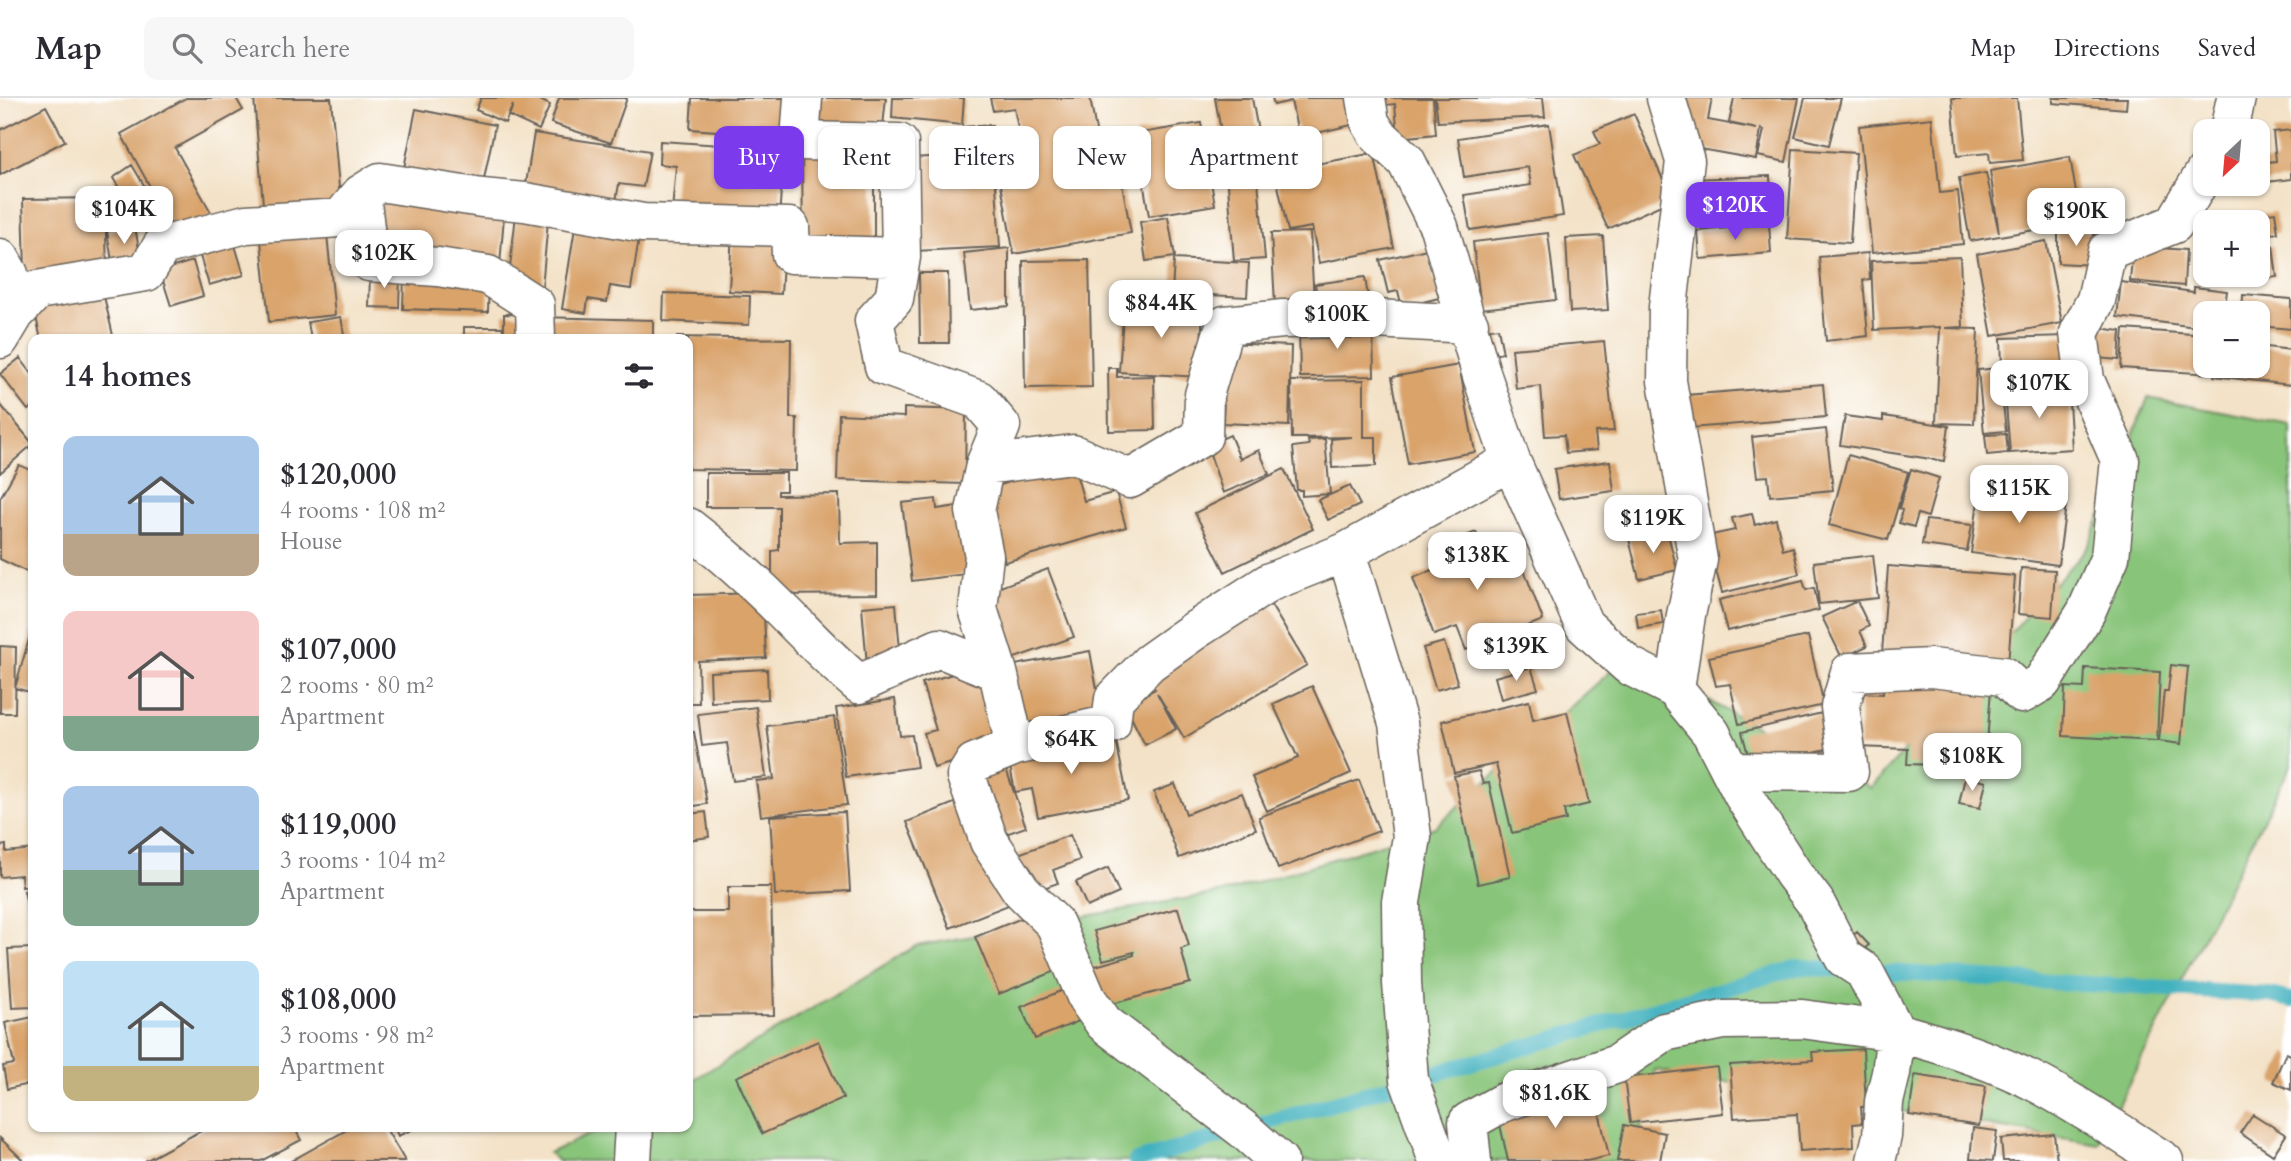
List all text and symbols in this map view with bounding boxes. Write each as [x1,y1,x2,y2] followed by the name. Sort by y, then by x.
[144,17,634,80] search box
[35,26,102,71] text: Map
[168,29,206,67] icon: search
[224,31,350,66] text: Search here
[1970,32,2016,65] text: Map
[2054,32,2160,65] text: Directions
[2198,32,2256,65] text: Saved
[2193,119,2270,196] north arrow
[2193,119,2270,378] map controls
[714,126,804,189] chip: Buy
[818,126,915,189] chip: Rent
[929,126,1039,189] chip: Filters
[1053,126,1151,189] chip: New
[1165,126,1322,189] chip: Apartment
[1686,183,1784,242] pin: $120K
[75,186,173,246] pin: $104K
[2027,188,2125,248] pin: $190K
[1702,189,1768,220] text: $120K
[91,193,157,224] text: $104K
[2043,195,2109,226] text: $190K
[2193,210,2270,287] button: +
[335,230,433,290] pin: $102K
[351,237,417,268] text: $102K
[1104,280,1218,340] pin: $84.4K
[1125,287,1197,318] text: $84.4K
[1288,292,1386,351] pin: $100K
[1304,298,1370,329] text: $100K
[2193,301,2270,378] button: −
[63,356,192,397] text: 14 homes
[620,357,658,395] icon: filters
[1990,360,2088,420] pin: $107K
[2006,367,2072,398] text: $107K
[280,454,396,495] text: $120,000
[119,464,203,548] icon: home
[1970,466,2068,525] pin: $115K
[1986,472,2052,503] text: $115K
[280,495,445,526] text: 4 rooms · 108 m²
[1604,496,1702,555] pin: $119K
[1620,502,1686,533] text: $119K
[280,526,342,557] text: House
[1428,532,1526,592] pin: $138K
[1444,539,1510,570] text: $138K
[1467,624,1565,683] pin: $139K
[280,629,396,670] text: $107,000
[1483,630,1549,661] text: $139K
[119,639,203,723] icon: home
[280,670,433,701] text: 2 rooms · 80 m²
[280,701,384,732] text: Apartment
[1030,716,1112,776] pin: $64K
[1044,723,1098,754] text: $64K
[1923,734,2021,793] pin: $108K
[1939,740,2005,771] text: $108K
[280,804,396,845] text: $119,000
[119,814,203,898] icon: home
[280,845,445,876] text: 3 rooms · 104 m²
[280,876,384,907] text: Apartment
[280,979,396,1020] text: $108,000
[119,989,203,1073] icon: home
[280,1020,433,1051] text: 3 rooms · 98 m²
[280,1051,384,1082] text: Apartment
[1498,1070,1612,1130] pin: $81.6K
[1519,1077,1591,1108] text: $81.6K

